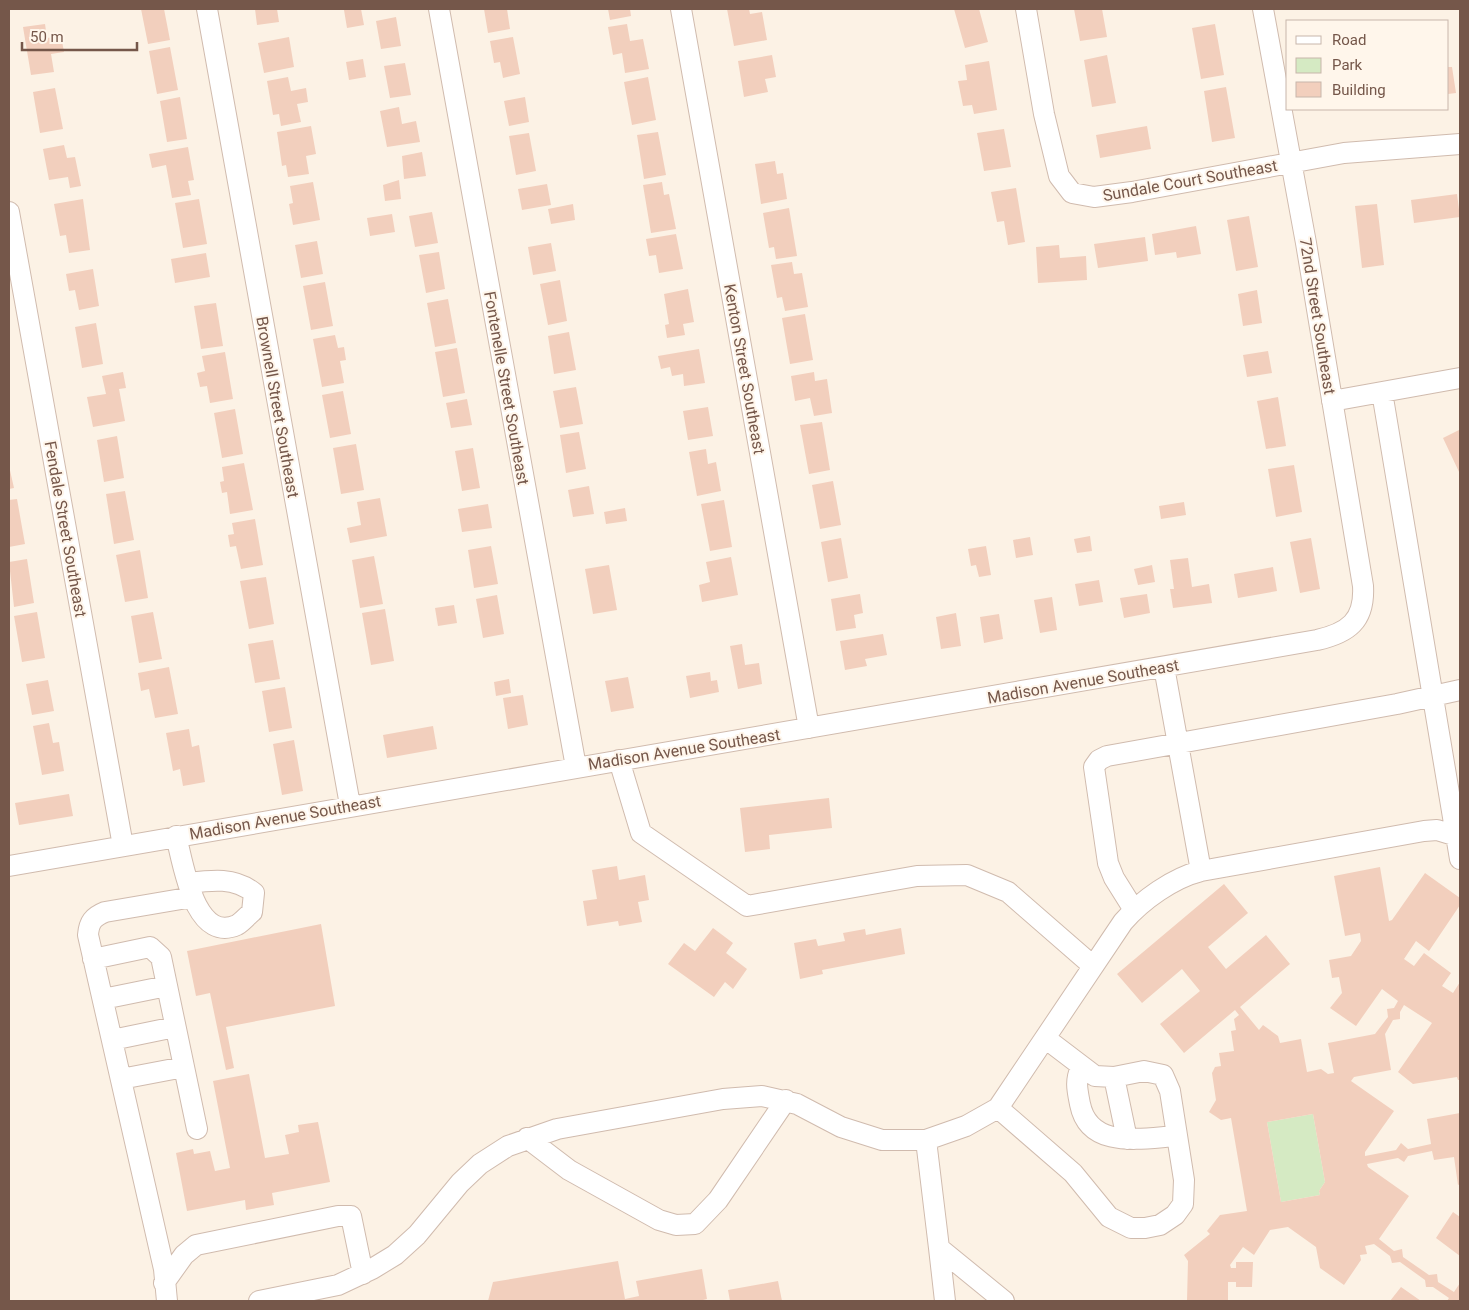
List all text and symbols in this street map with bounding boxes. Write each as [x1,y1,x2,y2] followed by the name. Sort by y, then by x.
[22,20,138,52] scale bar
[1286,20,1449,110] legend
[30,28,64,46] text: 50 m
[1332,31,1366,49] text: Road
[1332,56,1363,74] text: Park
[1332,81,1386,99] text: Building
[1101,156,1279,205] street label: Sundale Court Southeast
[1296,236,1339,396] street label: 72nd Street Southeast
[720,282,769,456] street label: Kenton Street Southeast
[480,290,533,486] street label: Fontenelle Street Southeast
[252,315,303,499] street label: Brownell Street Southeast
[41,440,90,619] street label: Fendale Street Southeast
[986,655,1180,708] street label: Madison Avenue Southeast
[587,725,781,774] street label: Madison Avenue Southeast
[188,791,382,844] street label: Madison Avenue Southeast

